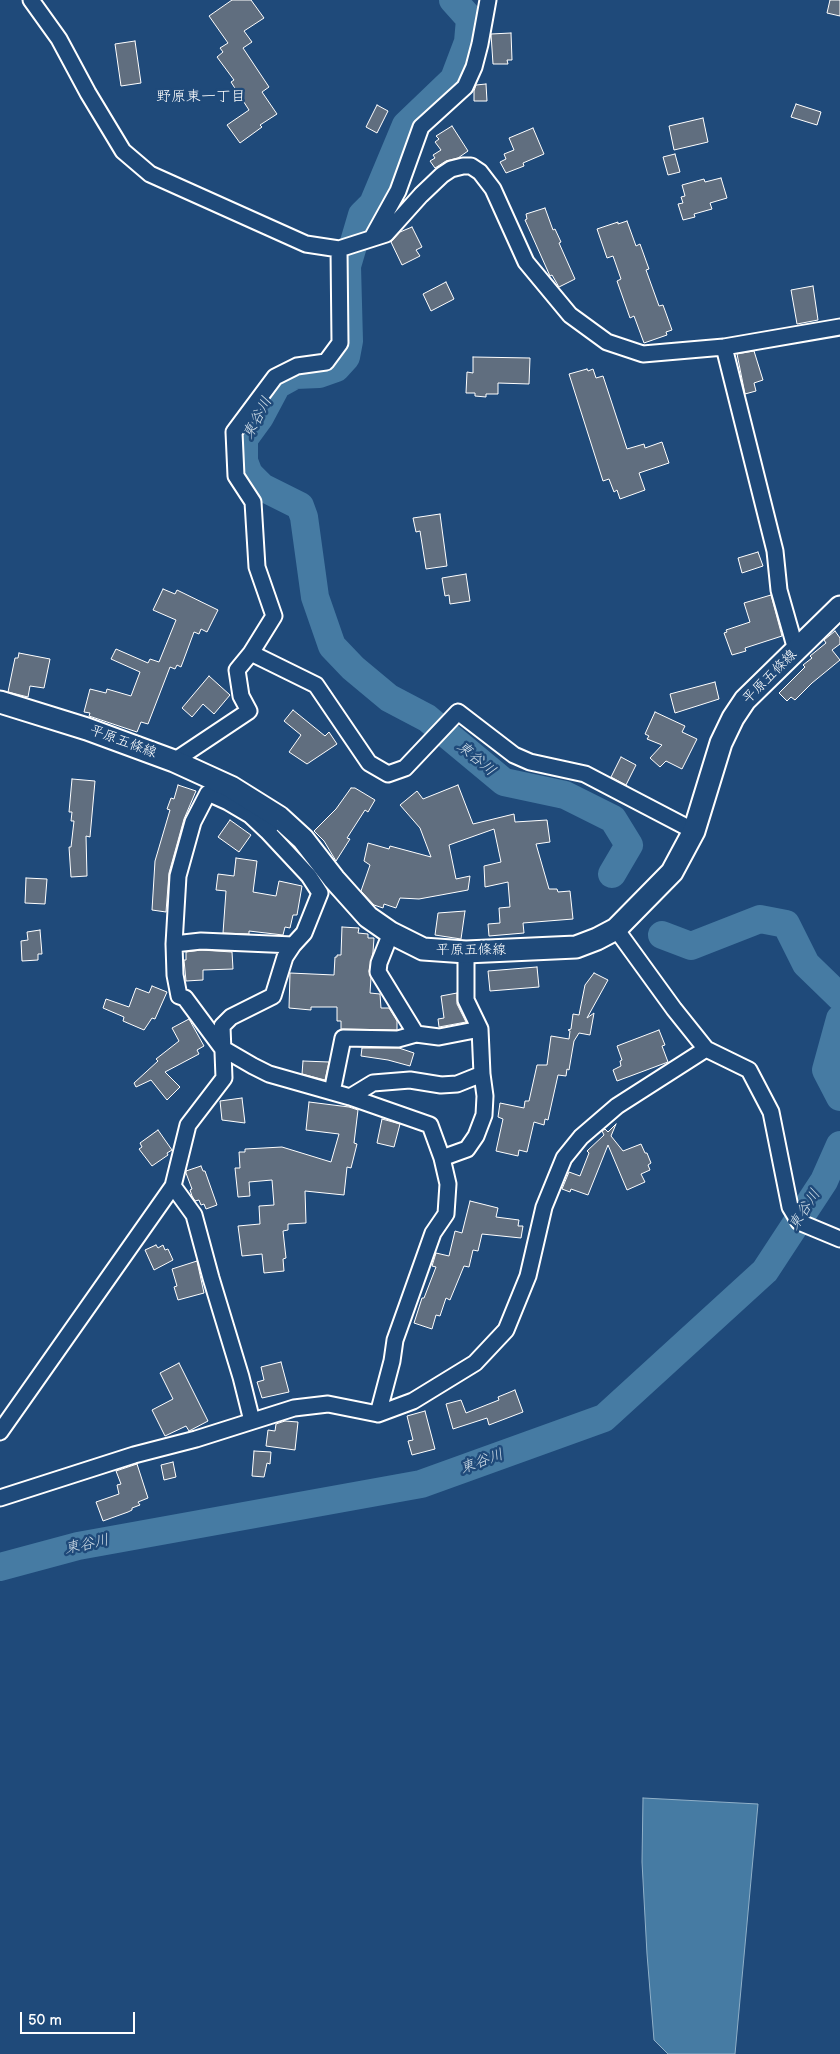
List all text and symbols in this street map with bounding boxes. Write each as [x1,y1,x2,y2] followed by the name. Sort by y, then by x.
[156,88,246,106] district label: 野原東一丁目
[239,394,277,442] water label: 東谷川
[739,646,801,708] street label: 平原五條線
[87,722,159,762] street label: 平原五條線
[453,738,499,780] water label: 東谷川
[436,942,506,958] street label: 平原五條線
[785,1186,825,1234] water label: 東谷川
[458,1446,506,1478] water label: 東谷川
[63,1532,111,1558] water label: 東谷川
[22,2002,138,2034] scale bar
[28,2011,62,2030] text: 50 m

